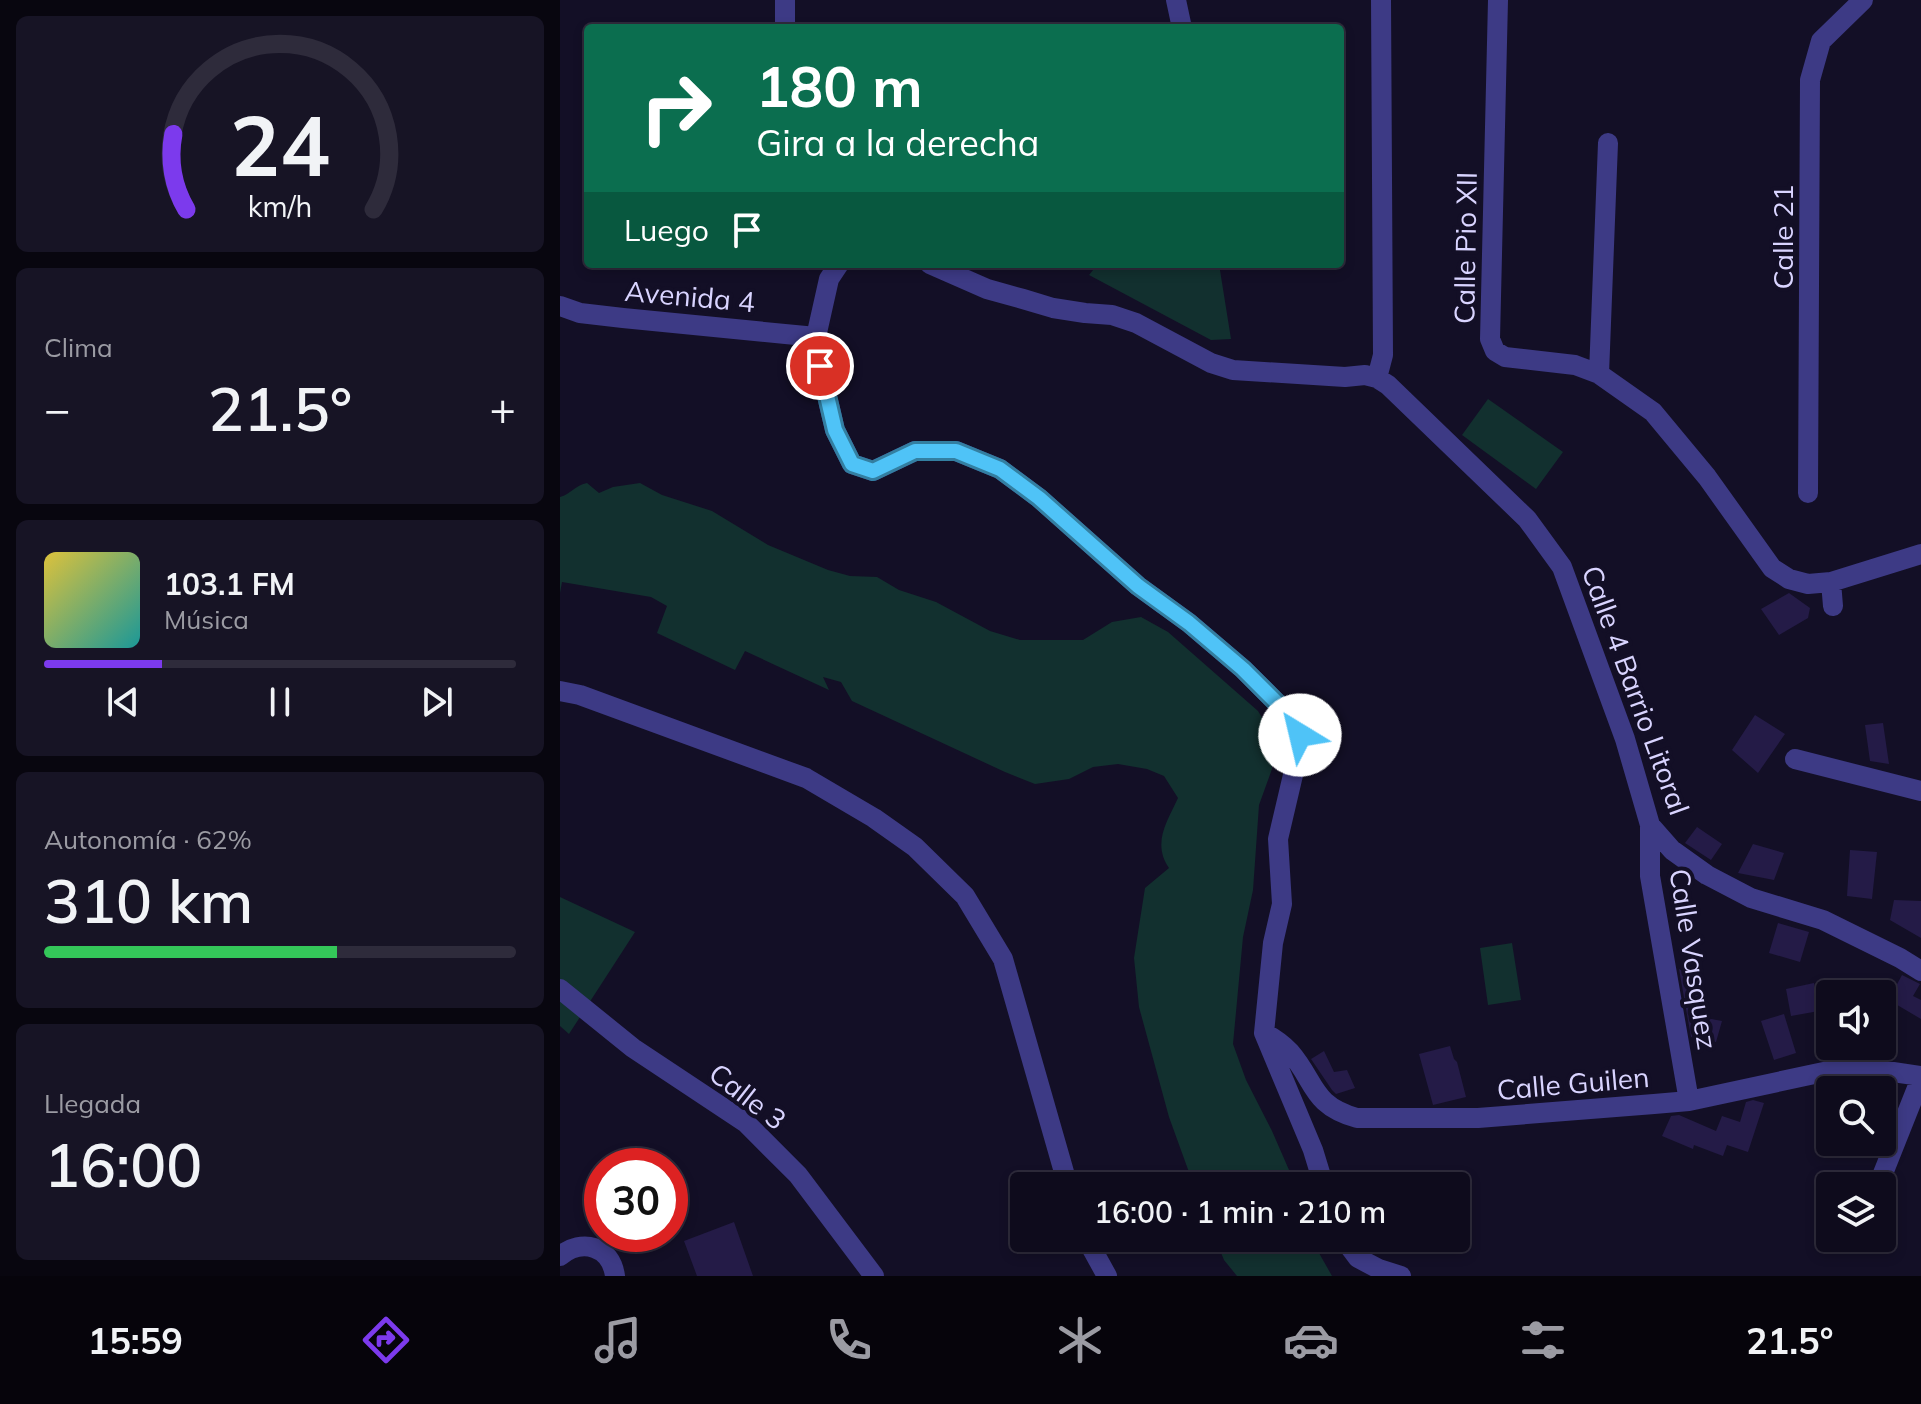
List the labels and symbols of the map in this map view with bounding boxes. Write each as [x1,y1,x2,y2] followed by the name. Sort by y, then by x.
[1446,172,1484,324] street label: Calle Pio XII
[1765,185,1800,289] street label: Calle 21
[623,273,757,319] street label: Avenida 4
[786,332,854,400] pin
[1575,561,1697,819] street label: Calle 4 Barrio Litoral
[1258,693,1342,777] position arrow
[1662,866,1726,1052] street label: Calle Vasquez
[702,1055,794,1137] street label: Calle 3
[1495,1059,1651,1107] street label: Calle Guilen
[584,1148,688,1252] speed limit sign: 30

